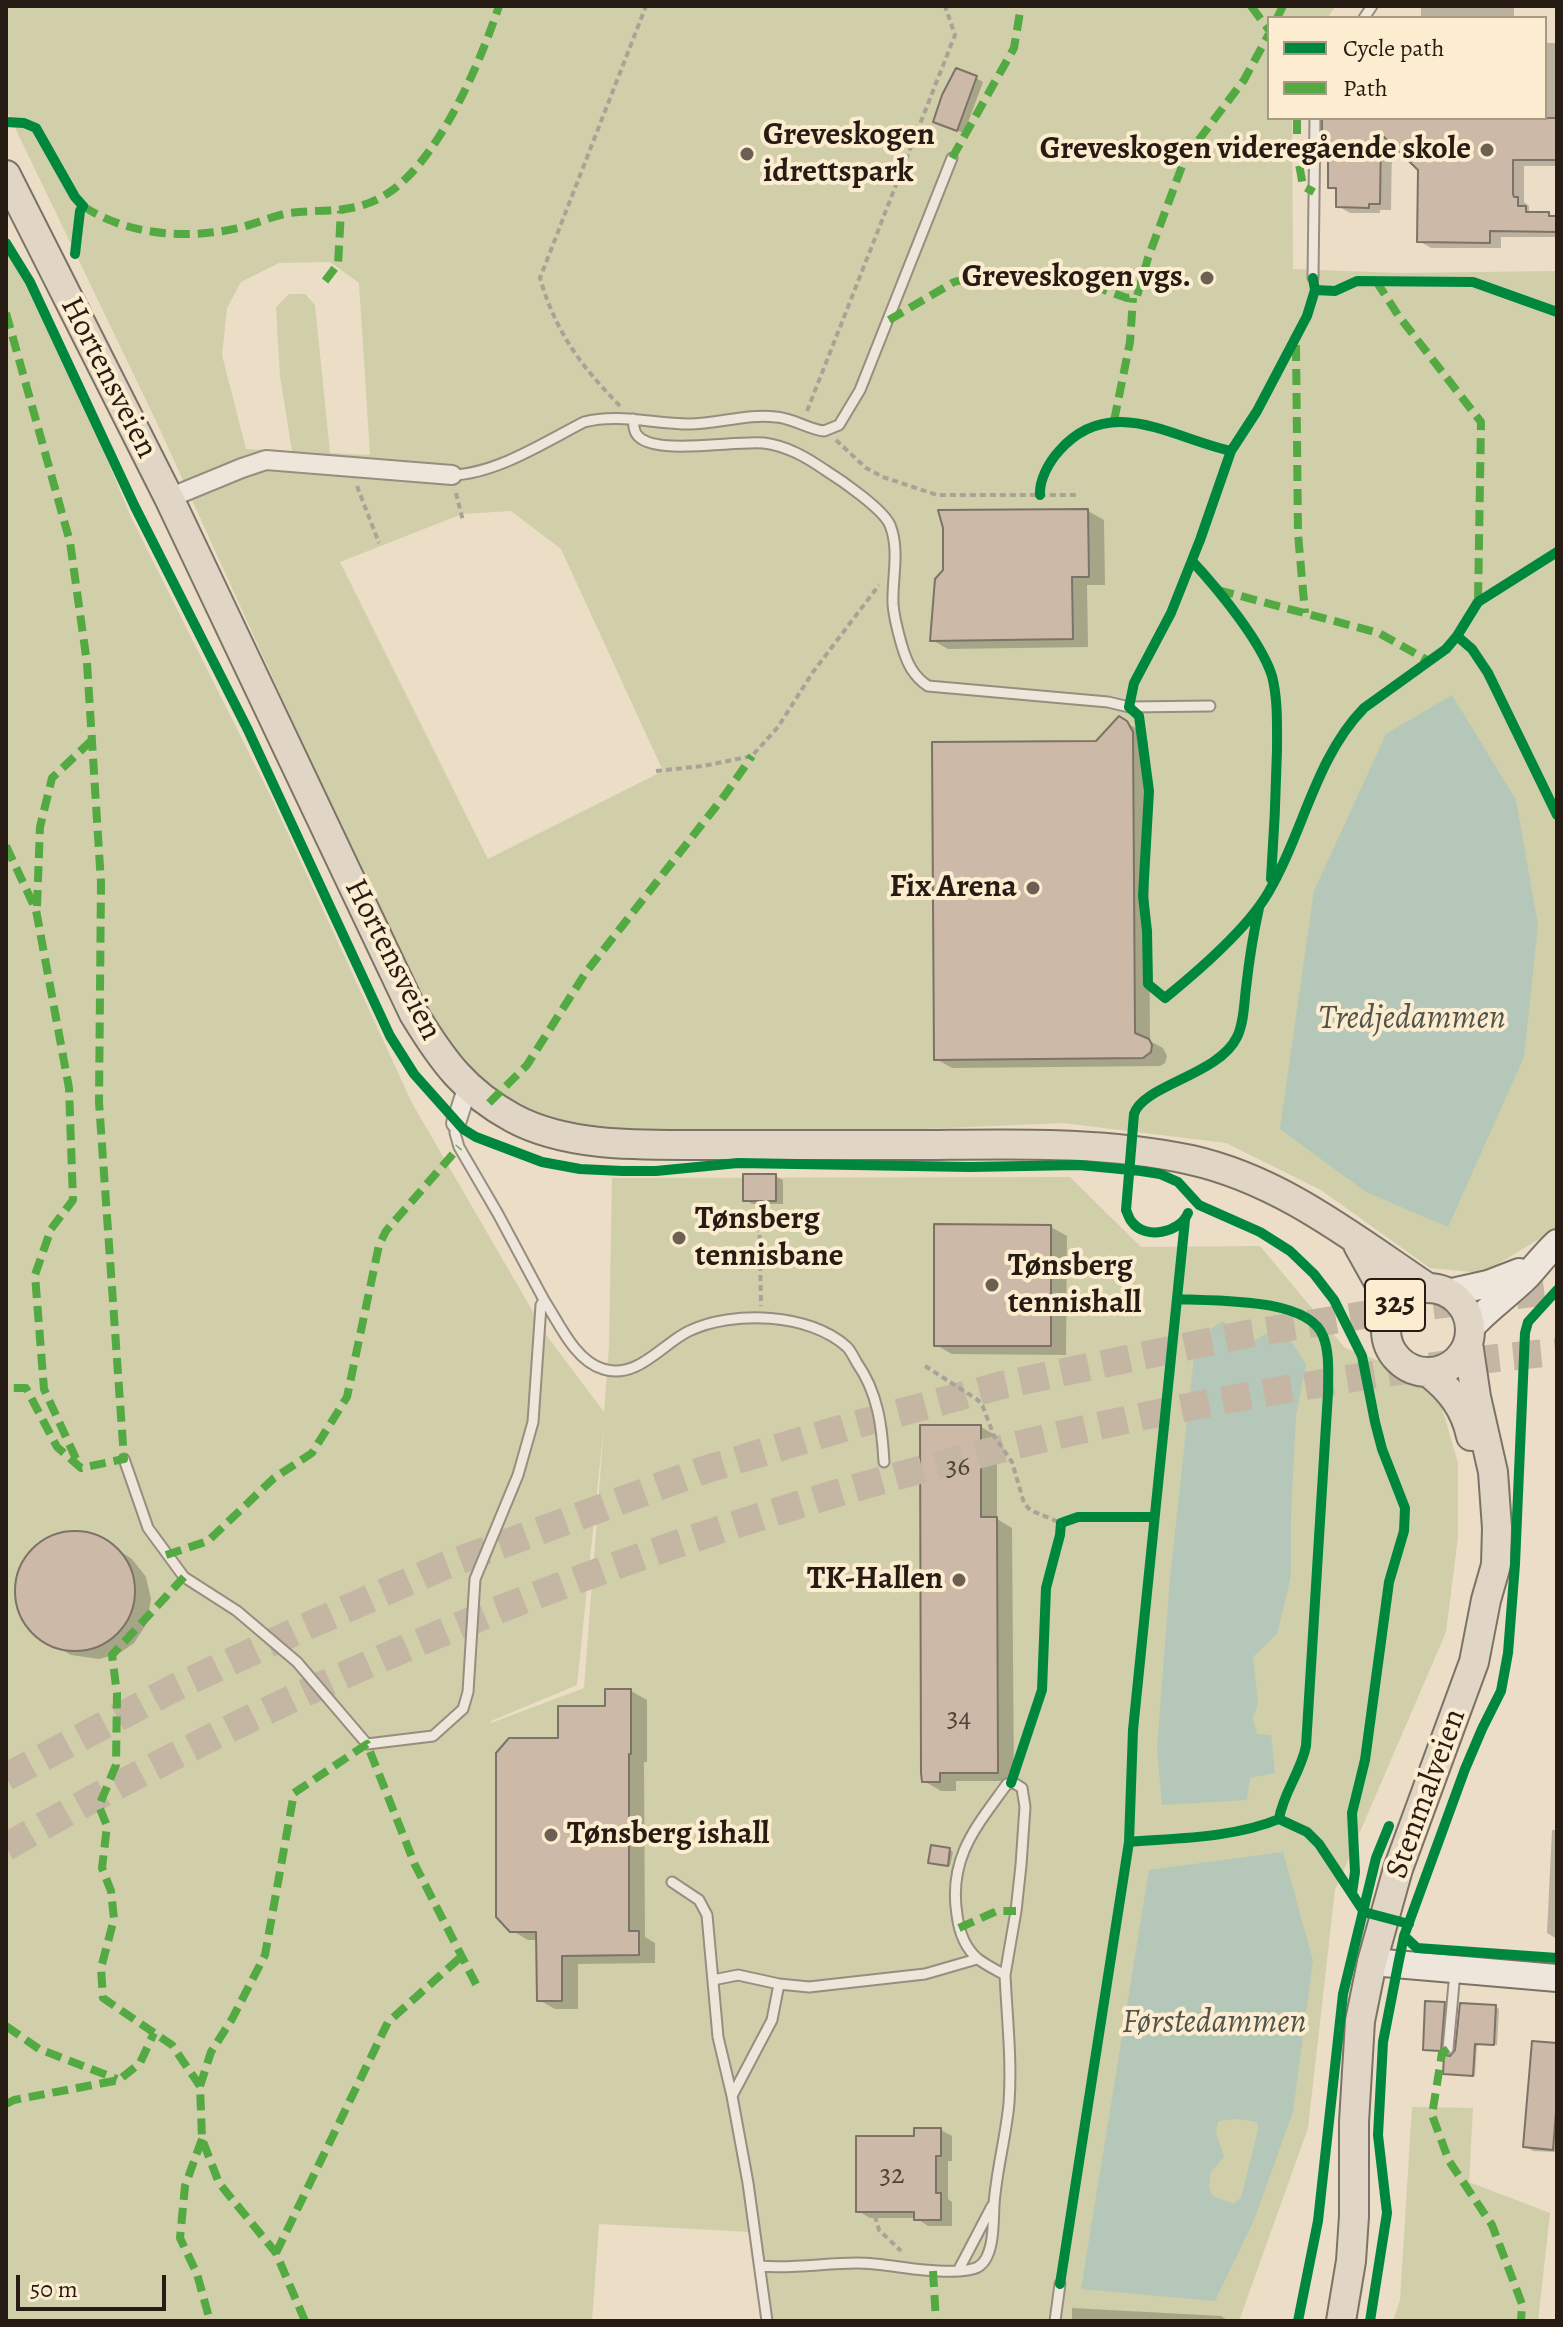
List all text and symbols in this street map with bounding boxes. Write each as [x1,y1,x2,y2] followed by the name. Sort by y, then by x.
[1267,16,1547,120] legend
[1343,32,1444,64] text: Cycle path
[1343,72,1388,104] text: Path
[763,117,935,192] place label: Greveskogen idrettspark
[1040,131,1471,169] place label: Greveskogen videregående skole
[1478,141,1496,159] marker: Greveskogen videregående skole
[738,145,756,163] marker: Greveskogen idrettspark
[962,259,1191,297] place label: Greveskogen vgs.
[1198,269,1216,287] marker: Greveskogen vgs.
[51,291,165,465] street label: Hortensveien
[889,869,1017,907] place label: Fix Arena
[335,873,449,1047] street label: Hortensveien
[1024,879,1042,897] marker: Fix Arena
[1318,1000,1506,1040] water label: Tredjedammen
[695,1201,843,1276] place label: Tønsberg tennisbane
[670,1229,688,1247] marker: Tønsberg tennisbane
[1008,1248,1141,1323] place label: Tønsberg tennishall
[983,1276,1001,1294] marker: Tønsberg tennishall
[1365,1279,1425,1331] road number: 325
[946,1451,970,1485] house number: 36
[807,1561,943,1599] place label: TK-Hallen
[950,1571,968,1589] marker: TK-Hallen
[947,1702,971,1736] house number: 34
[1379,1704,1475,1884] street label: Stenmalveien
[567,1816,770,1854] place label: Tønsberg ishall
[542,1826,560,1844] marker: Tønsberg ishall
[1122,2004,1306,2044] water label: Førstedammen
[880,2159,904,2193] house number: 32
[20,2259,170,2309] scale bar
[30,2273,78,2305] text: 50 m

